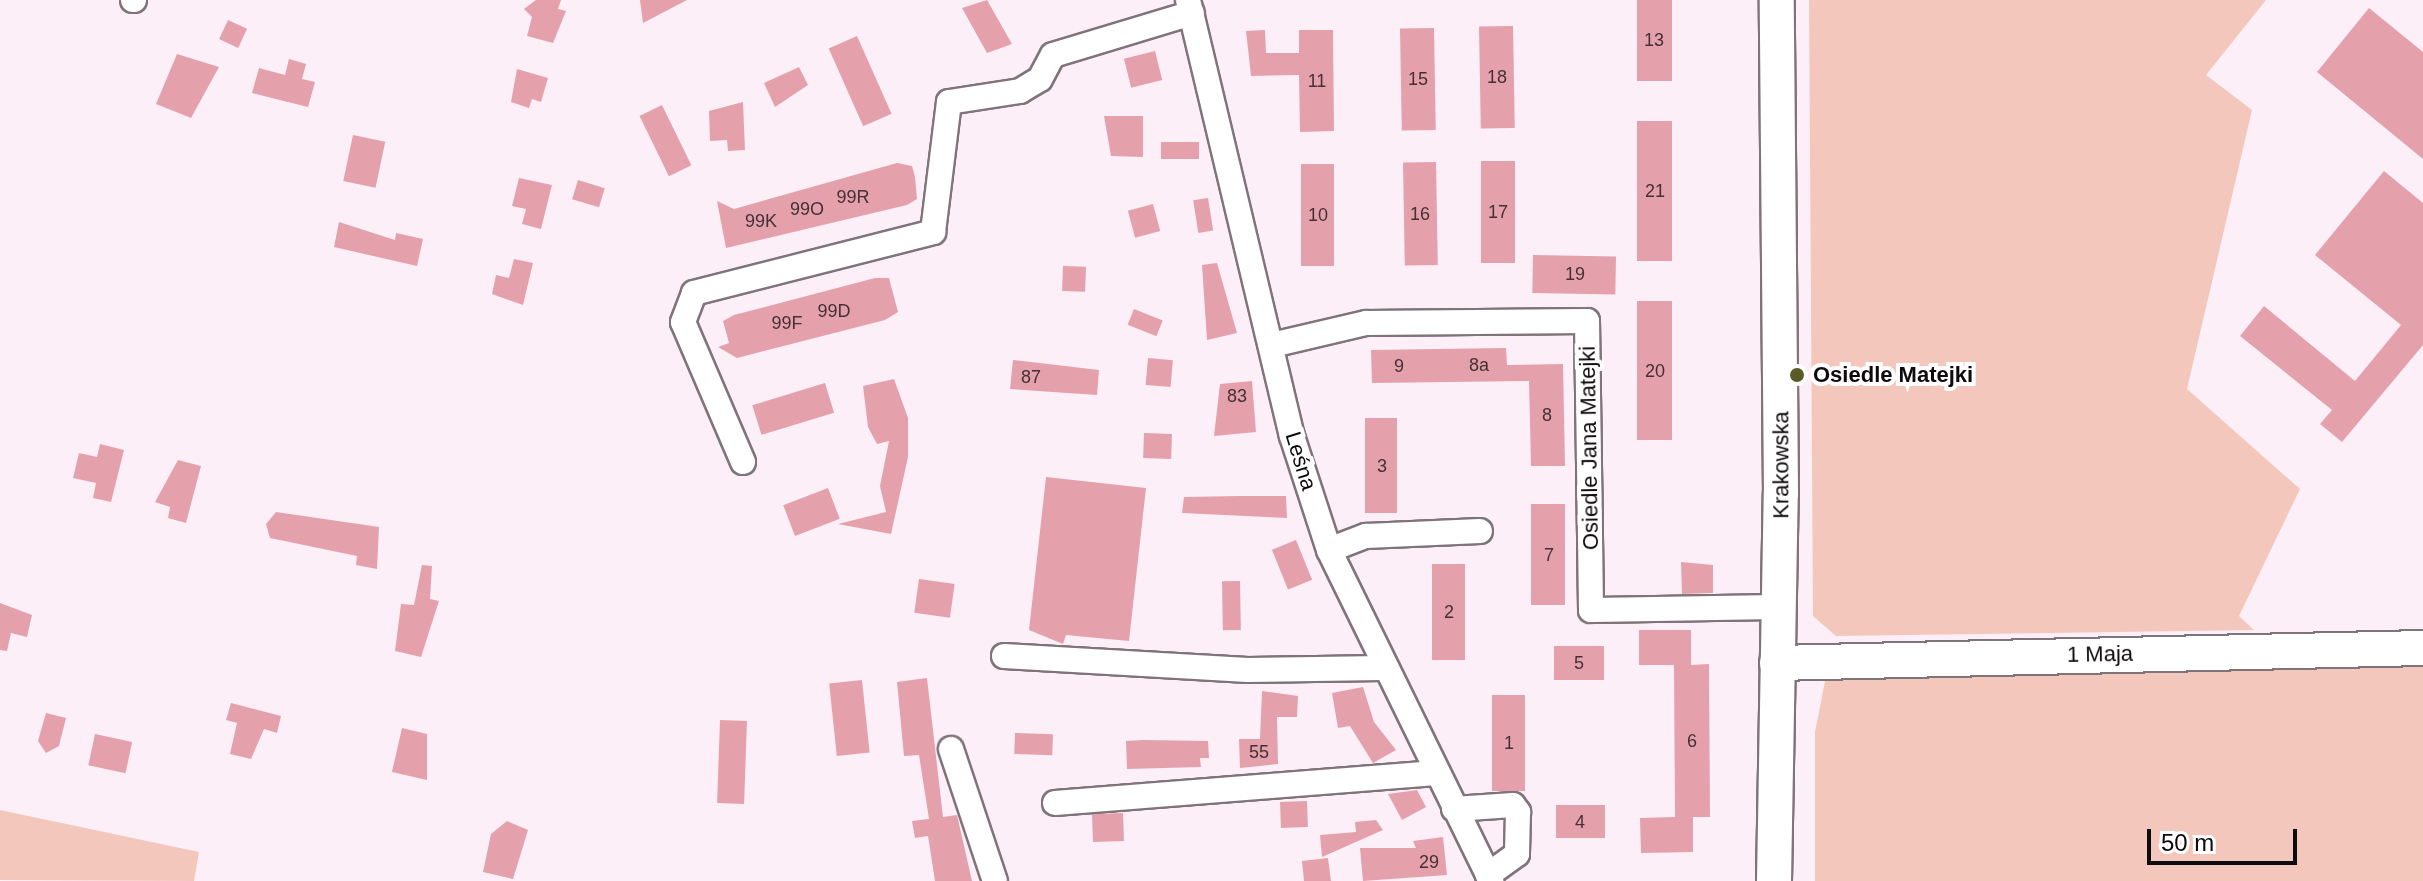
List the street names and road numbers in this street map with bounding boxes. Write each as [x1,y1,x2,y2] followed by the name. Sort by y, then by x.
[1574,346,1604,550] street label: Osiedle Jana Matejki
[1768,411,1794,519] street label: Krakowska
[1280,428,1322,494] street label: Leśna
[2067,640,2133,668] street label: 1 Maja

